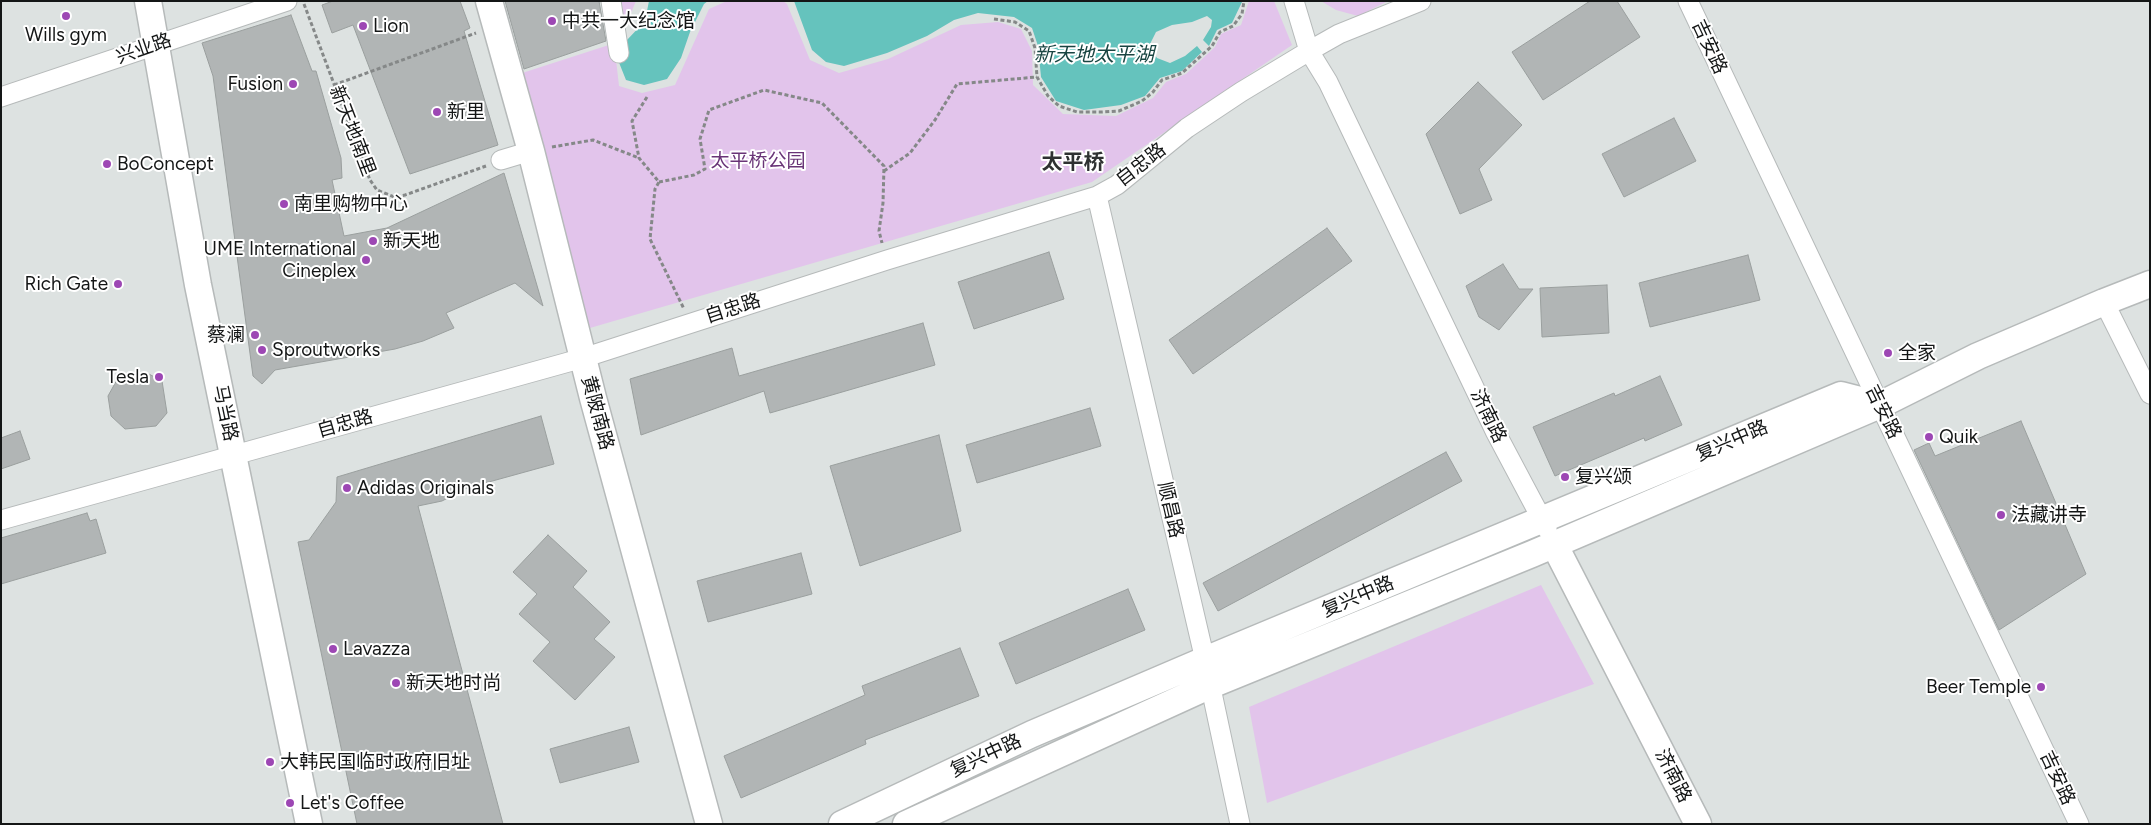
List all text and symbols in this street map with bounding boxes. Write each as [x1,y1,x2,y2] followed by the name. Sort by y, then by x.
[60,10,72,22] marker: Wills gym
[562,10,695,32] place label: 中共一大纪念馆
[373,15,409,37] place label: Lion
[546,15,558,27] marker: 中共一大纪念馆
[1687,16,1731,78] street label: 吉安路
[357,20,369,32] marker: Lion
[25,24,107,46] place label: Wills gym
[113,29,175,69] street label: 兴业路
[1034,43,1154,67] water label: 新天地太平湖
[227,73,283,95] place label: Fusion
[287,78,299,90] marker: Fusion
[324,83,380,179] street label: 新天地南里
[447,101,485,123] place label: 新里
[431,106,443,118] marker: 新里
[1112,138,1170,192] street label: 自忠路
[711,150,805,172] park label: 太平桥公园
[1042,150,1104,176] district label: 太平桥
[117,153,214,175] place label: BoConcept
[101,158,113,170] marker: BoConcept
[294,193,408,215] place label: 南里购物中心
[278,198,290,210] marker: 南里购物中心
[383,230,440,252] place label: 新天地
[367,235,379,247] marker: 新天地
[203,238,356,282] place label: UME International Cineplex
[360,254,372,266] marker: UME International Cineplex
[24,273,108,295] place label: Rich Gate
[112,278,124,290] marker: Rich Gate
[702,289,764,329] street label: 自忠路
[207,324,245,346] place label: 蔡澜
[249,329,261,341] marker: 蔡澜
[272,339,380,361] place label: Sproutworks
[1898,342,1936,364] place label: 全家
[256,344,268,356] marker: Sproutworks
[1882,347,1894,359] marker: 全家
[107,366,149,388] place label: Tesla
[153,371,165,383] marker: Tesla
[576,373,618,453] street label: 黄陂南路
[1860,381,1906,443] street label: 吉安路
[208,383,242,443] street label: 马当路
[1465,385,1511,447] street label: 济南路
[314,405,376,443] street label: 自忠路
[1693,416,1771,466] street label: 复兴中路
[1939,426,1978,448] place label: Quik
[1923,431,1935,443] marker: Quik
[1575,466,1632,488] place label: 复兴颂
[1559,471,1571,483] marker: 复兴颂
[357,477,494,499] place label: Adidas Originals
[1152,480,1188,540] street label: 顺昌路
[341,482,353,494] marker: Adidas Originals
[2011,504,2087,526] place label: 法藏讲寺
[1995,509,2007,521] marker: 法藏讲寺
[1319,572,1397,622] street label: 复兴中路
[343,638,410,660] place label: Lavazza
[327,643,339,655] marker: Lavazza
[406,672,501,694] place label: 新天地时尚
[1926,676,2031,698] place label: Beer Temple
[390,677,402,689] marker: 新天地时尚
[2035,681,2047,693] marker: Beer Temple
[947,730,1025,782] street label: 复兴中路
[1650,745,1696,807] street label: 济南路
[2035,747,2079,809] street label: 吉安路
[280,751,470,773] place label: 大韩民国临时政府旧址
[264,756,276,768] marker: 大韩民国临时政府旧址
[300,792,404,814] place label: Let's Coffee
[284,797,296,809] marker: Let's Coffee

